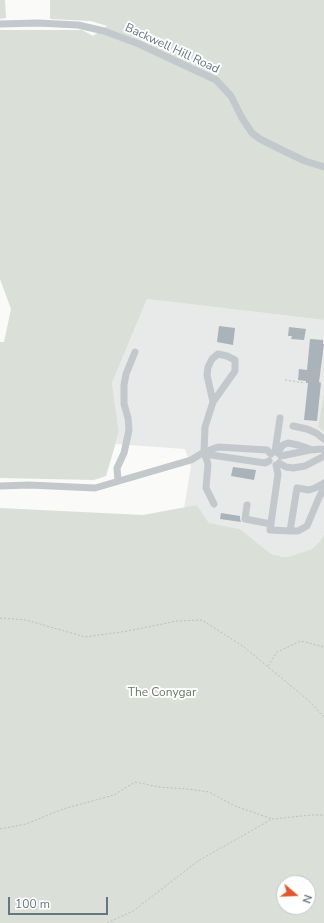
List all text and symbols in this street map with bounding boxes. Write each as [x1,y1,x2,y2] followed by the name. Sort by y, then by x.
[123,21,221,77] street label: Backwell Hill Road
[128,686,196,700] park label: The Conygar
[276,875,316,915] north arrow
[10,889,110,915] scale bar
[298,892,315,905] text: N
[15,896,50,912] text: 100 m

